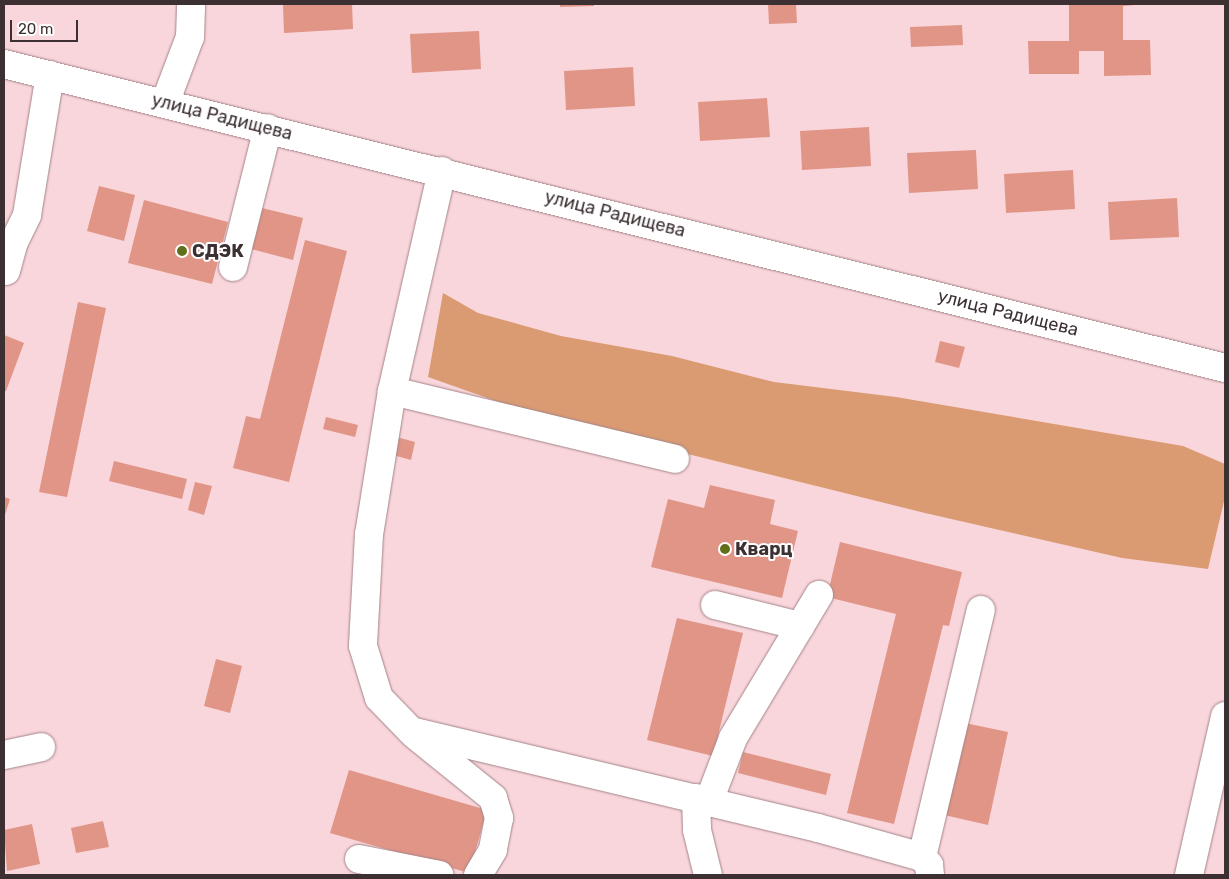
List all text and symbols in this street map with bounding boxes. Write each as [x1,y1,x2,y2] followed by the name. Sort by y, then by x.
[12,10,80,42] scale bar
[18,20,53,38] text: 20 m
[149,89,295,145] street label: улица Радищева
[542,186,688,242] street label: улица Радищева
[192,240,244,262] place label: СДЭК
[176,245,188,257] marker: СДЭК
[935,285,1081,341] street label: улица Радищева
[735,538,792,560] place label: Кварц
[719,543,731,555] marker: Кварц

